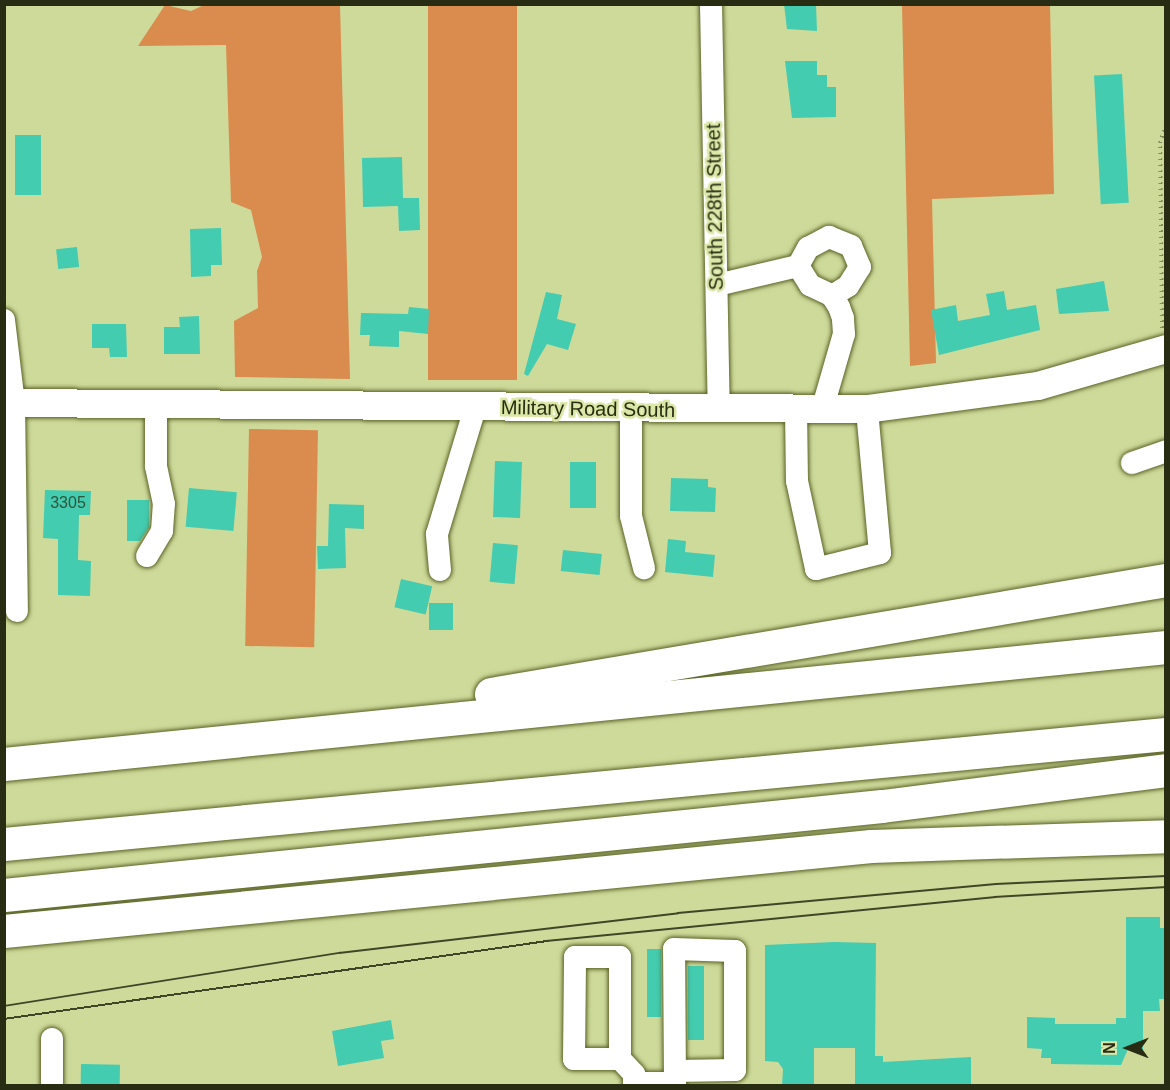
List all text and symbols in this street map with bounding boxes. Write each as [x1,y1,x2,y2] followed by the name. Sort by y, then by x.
[702,123,728,291] street label: South 228th Street
[501,395,675,423] street label: Military Road South
[50,493,86,513] house number: 3305
[1098,1018,1158,1078] north arrow
[1101,1042,1118,1054] text: N

